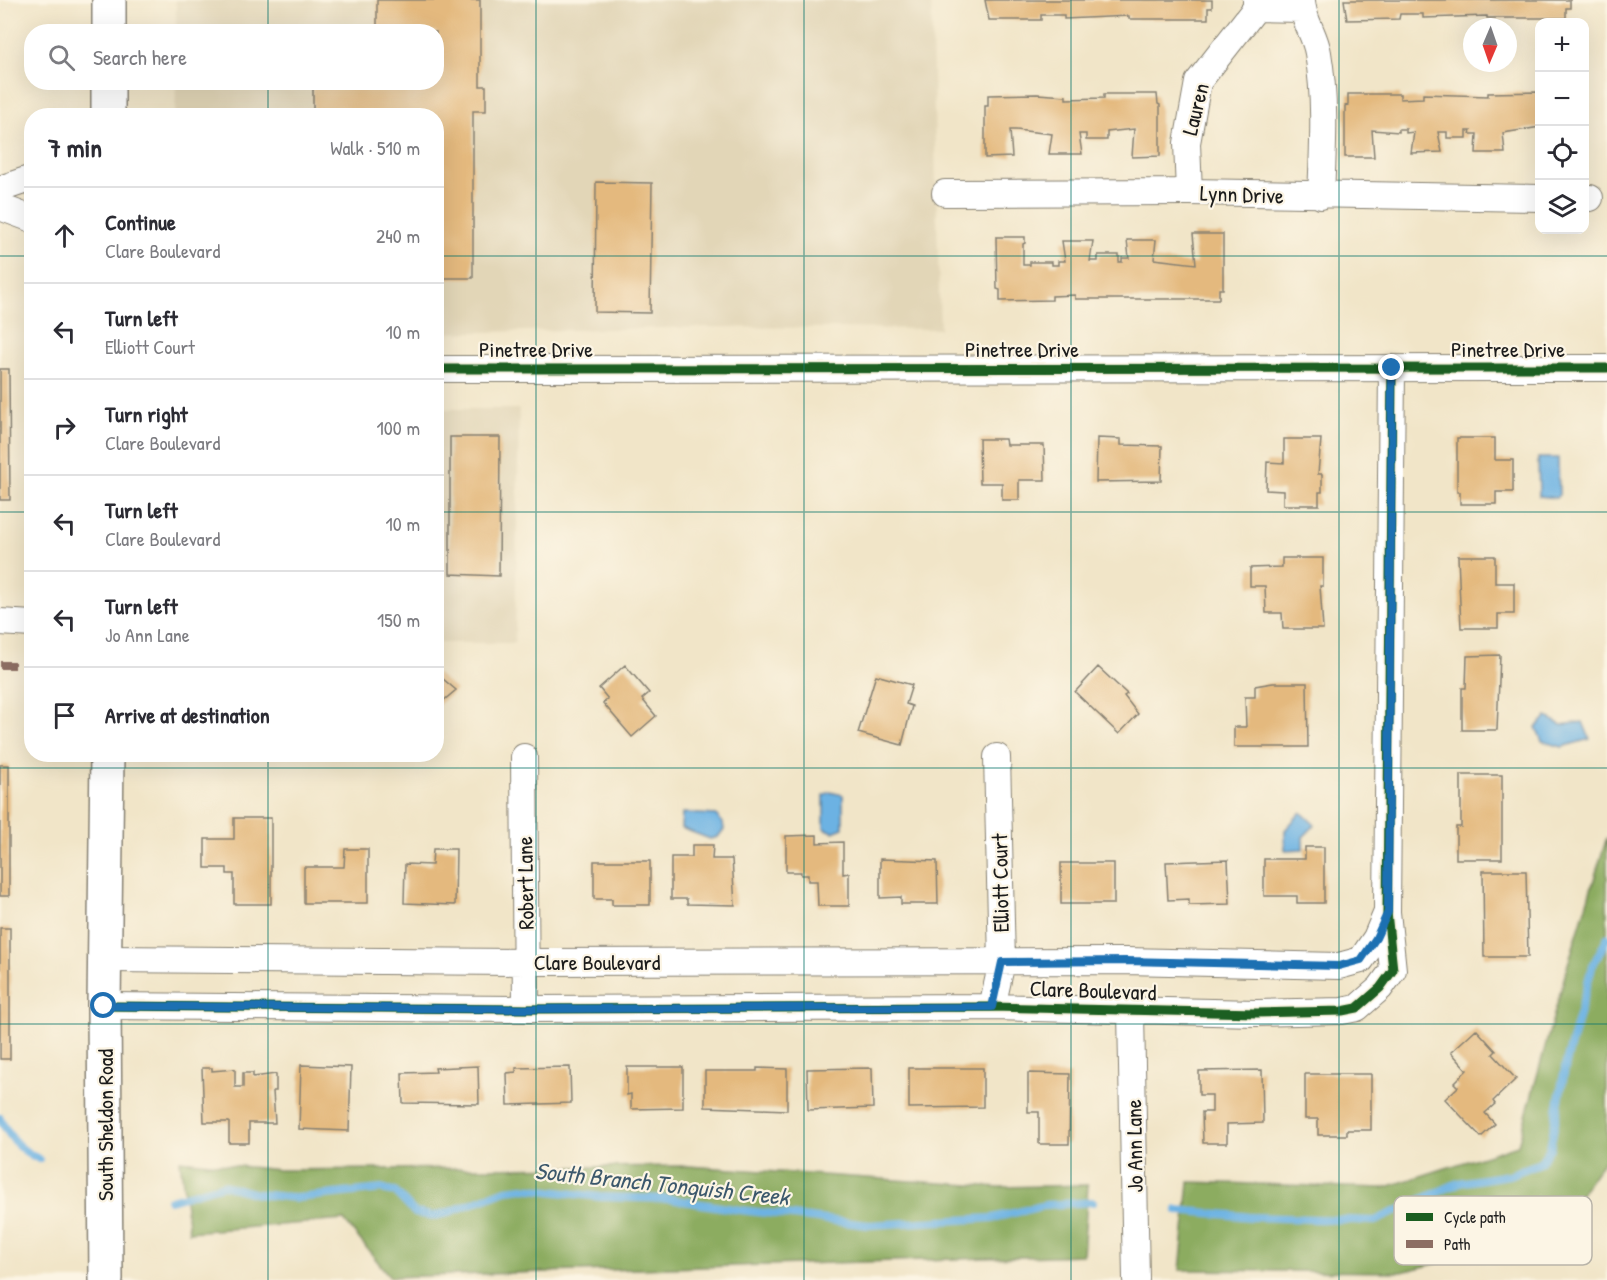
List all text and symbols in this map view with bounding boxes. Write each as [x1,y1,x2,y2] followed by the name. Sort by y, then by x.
[1463,18,1517,72] north arrow
[1535,18,1589,234] map controls
[1535,18,1589,72] button: +
[24,24,444,90] search box
[45,41,78,74] icon: search
[93,42,187,72] text: Search here
[1535,72,1589,126] button: −
[1174,80,1216,138] street label: Lauren
[1535,126,1589,180] button: locate
[48,130,102,165] text: 7 min
[330,134,420,161] text: Walk · 510 m
[1200,178,1285,210] street label: Lynn Drive
[1535,180,1589,234] button: layers
[105,207,176,237] text: Continue
[48,219,81,252] icon: ahead
[376,222,420,249] text: 240 m
[105,237,220,264] text: Clare Boulevard
[105,303,178,333] text: Turn left
[48,315,81,348] icon: left
[386,318,420,345] text: 10 m
[105,333,195,360] text: Elliott Court
[479,334,593,364] street label: Pinetree Drive
[965,334,1079,364] street label: Pinetree Drive
[1451,334,1565,364] street label: Pinetree Drive
[1378,354,1404,380] route end
[105,399,188,429] text: Turn right
[48,411,81,444] icon: right
[377,414,420,441] text: 100 m
[105,429,220,456] text: Clare Boulevard
[105,495,178,525] text: Turn left
[48,507,81,540] icon: left
[386,510,420,537] text: 10 m
[105,525,220,552] text: Clare Boulevard
[105,591,178,621] text: Turn left
[48,603,81,636] icon: left
[377,606,420,633] text: 150 m
[105,621,190,648] text: Jo Ann Lane
[48,699,81,732] icon: arrive
[105,700,270,730] text: Arrive at destination
[984,833,1016,933] street label: Elliott Court
[509,836,541,930] street label: Robert Lane
[534,947,661,977] street label: Clare Boulevard
[1029,973,1157,1007] street label: Clare Boulevard
[90,992,116,1018] route start
[90,1049,120,1201] street label: South Sheldon Road
[1118,1099,1150,1193] street label: Jo Ann Lane
[533,1154,792,1213] water label: South Branch Tonquish Creek
[1394,1196,1592,1265] legend
[1444,1206,1506,1228] text: Cycle path
[1444,1233,1470,1255] text: Path

